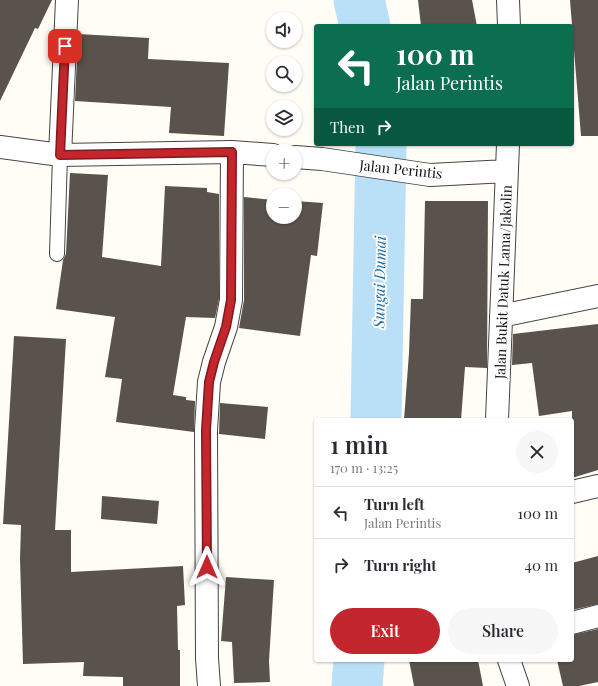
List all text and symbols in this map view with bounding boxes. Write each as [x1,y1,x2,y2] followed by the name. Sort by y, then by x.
[266,12,302,224] map controls
[266,12,302,48] button: sound
[48,29,82,63] pin
[54,35,76,57] icon: arrive
[396,35,475,72] text: 100 m
[330,40,382,92] icon: left
[266,56,302,92] button: search
[396,71,503,95] text: Jalan Perintis
[266,100,302,136] button: layers
[373,116,395,138] icon: right
[330,117,365,137] text: Then
[266,144,302,180] button: +
[358,155,443,183] street label: Jalan Perintis
[490,184,516,380] street label: Jalan Bukit Datuk Lama/Jakolin
[266,188,302,224] button: −
[368,235,390,329] water label: Sungai Dumai
[330,428,388,460] text: 1 min
[516,431,558,473] button: close
[330,459,398,476] text: 170 m · 13:25
[364,494,425,514] text: Turn left
[330,502,352,524] icon: left
[517,503,558,523] text: 100 m
[364,514,441,531] text: Jalan Perintis
[186,546,228,588] position arrow
[330,554,352,576] icon: right
[364,555,437,575] text: Turn right
[525,555,558,575] text: 40 m
[330,608,440,654] button: Exit
[448,608,558,654] button: Share

